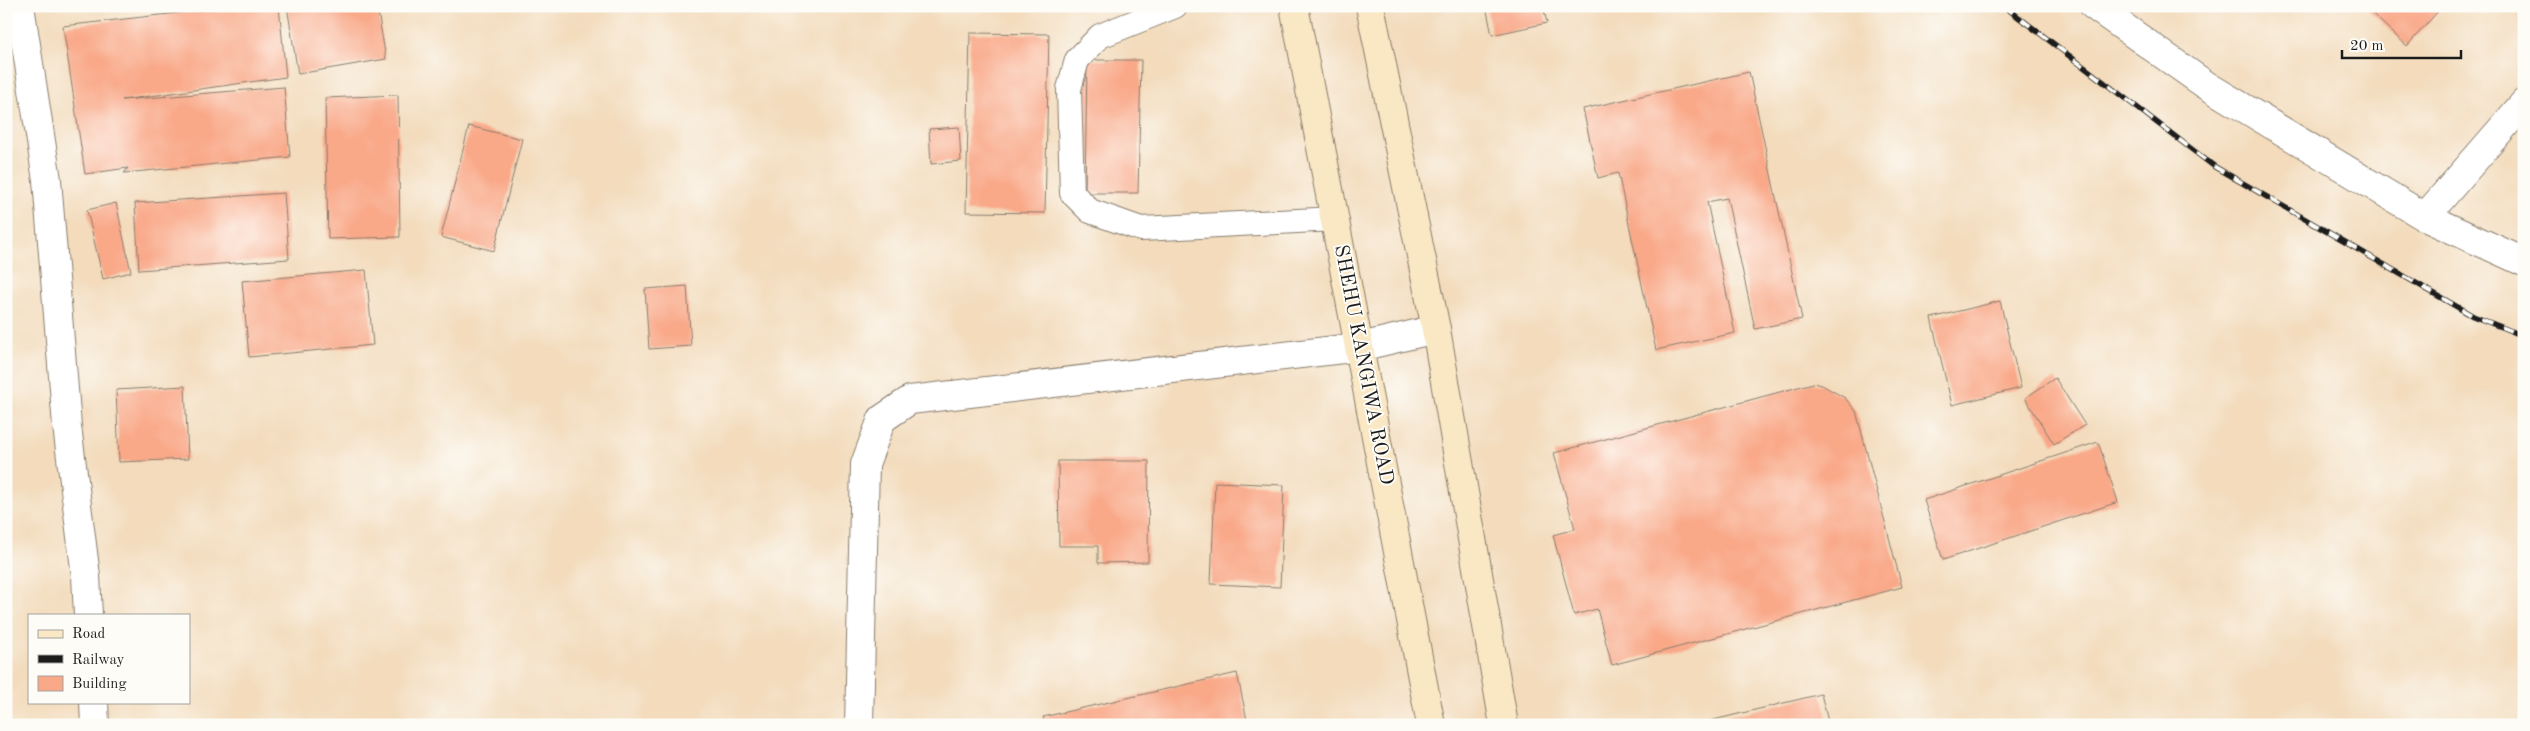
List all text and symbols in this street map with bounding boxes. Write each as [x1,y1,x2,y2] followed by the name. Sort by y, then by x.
[2342,28,2461,60] scale bar
[2350,39,2384,54] text: 20 m
[1330,243,1396,487] street label: SHEHU KANGIWA ROAD
[28,614,190,704] legend
[72,627,106,642] text: Road
[72,653,125,668] text: Railway
[72,677,127,692] text: Building

